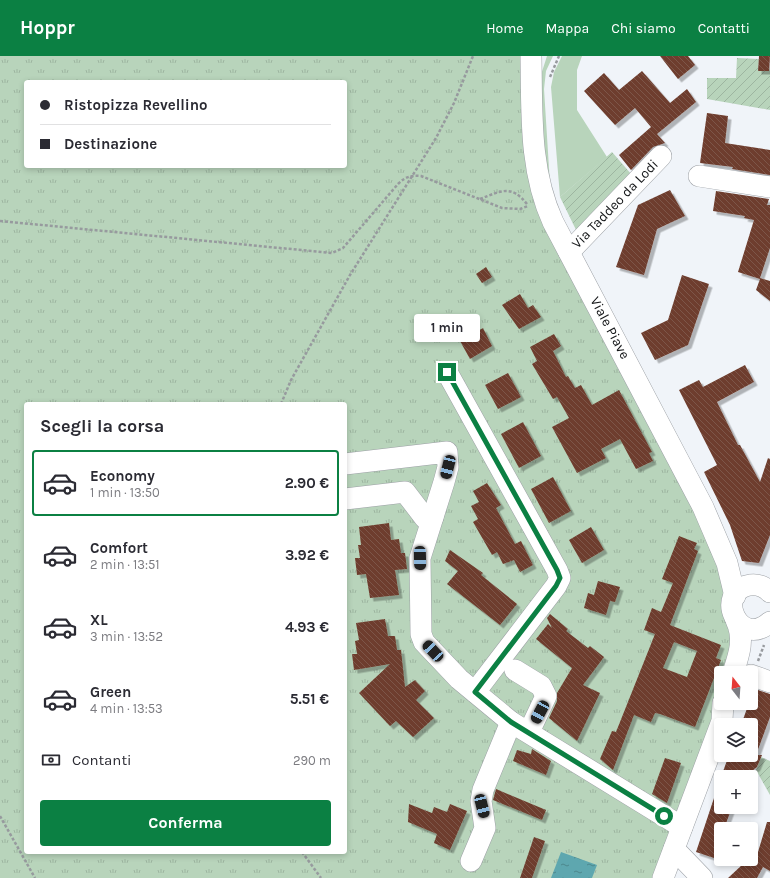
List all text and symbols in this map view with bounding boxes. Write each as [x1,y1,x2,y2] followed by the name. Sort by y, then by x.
[20,17,75,39] text: Hoppr
[486,20,523,37] text: Home
[545,20,589,37] text: Mappa
[611,20,676,37] text: Chi siamo
[698,20,750,37] text: Contatti
[64,96,208,114] text: Ristopizza Revellino
[64,135,157,153] text: Destinazione
[568,156,662,252] street label: Via Taddeo da Lodi
[587,294,633,362] street label: Viale Piave
[414,314,480,342] callout: 1 min
[431,320,463,335] text: 1 min
[438,363,456,381] route end
[40,415,164,437] text: Scegli la corsa
[439,454,457,480] car
[42,465,78,501] icon: car
[90,467,155,485] text: Economy
[285,474,329,492] text: 2.90 €
[90,485,160,500] text: 1 min · 13:50
[42,537,78,573] icon: car
[90,539,148,557] text: Comfort
[285,546,329,564] text: 3.92 €
[414,546,426,570] car
[90,557,160,572] text: 2 min · 13:51
[42,609,78,645] icon: car
[90,611,108,629] text: XL
[285,618,329,636] text: 4.93 €
[90,629,163,644] text: 3 min · 13:52
[420,638,446,664] car
[714,666,758,710] north arrow
[714,666,758,866] map controls
[42,681,78,717] icon: car
[90,683,131,701] text: Green
[290,690,329,708] text: 5.51 €
[529,699,551,725] car
[90,701,163,716] text: 4 min · 13:53
[714,718,758,762] button: layers
[40,749,62,771] icon: cash
[72,751,132,769] text: Contanti
[293,753,331,768] text: 290 m
[714,770,758,814] button: +
[473,793,491,819] car
[40,800,331,846] button: Conferma
[655,807,673,825] route start
[714,822,758,866] button: −

